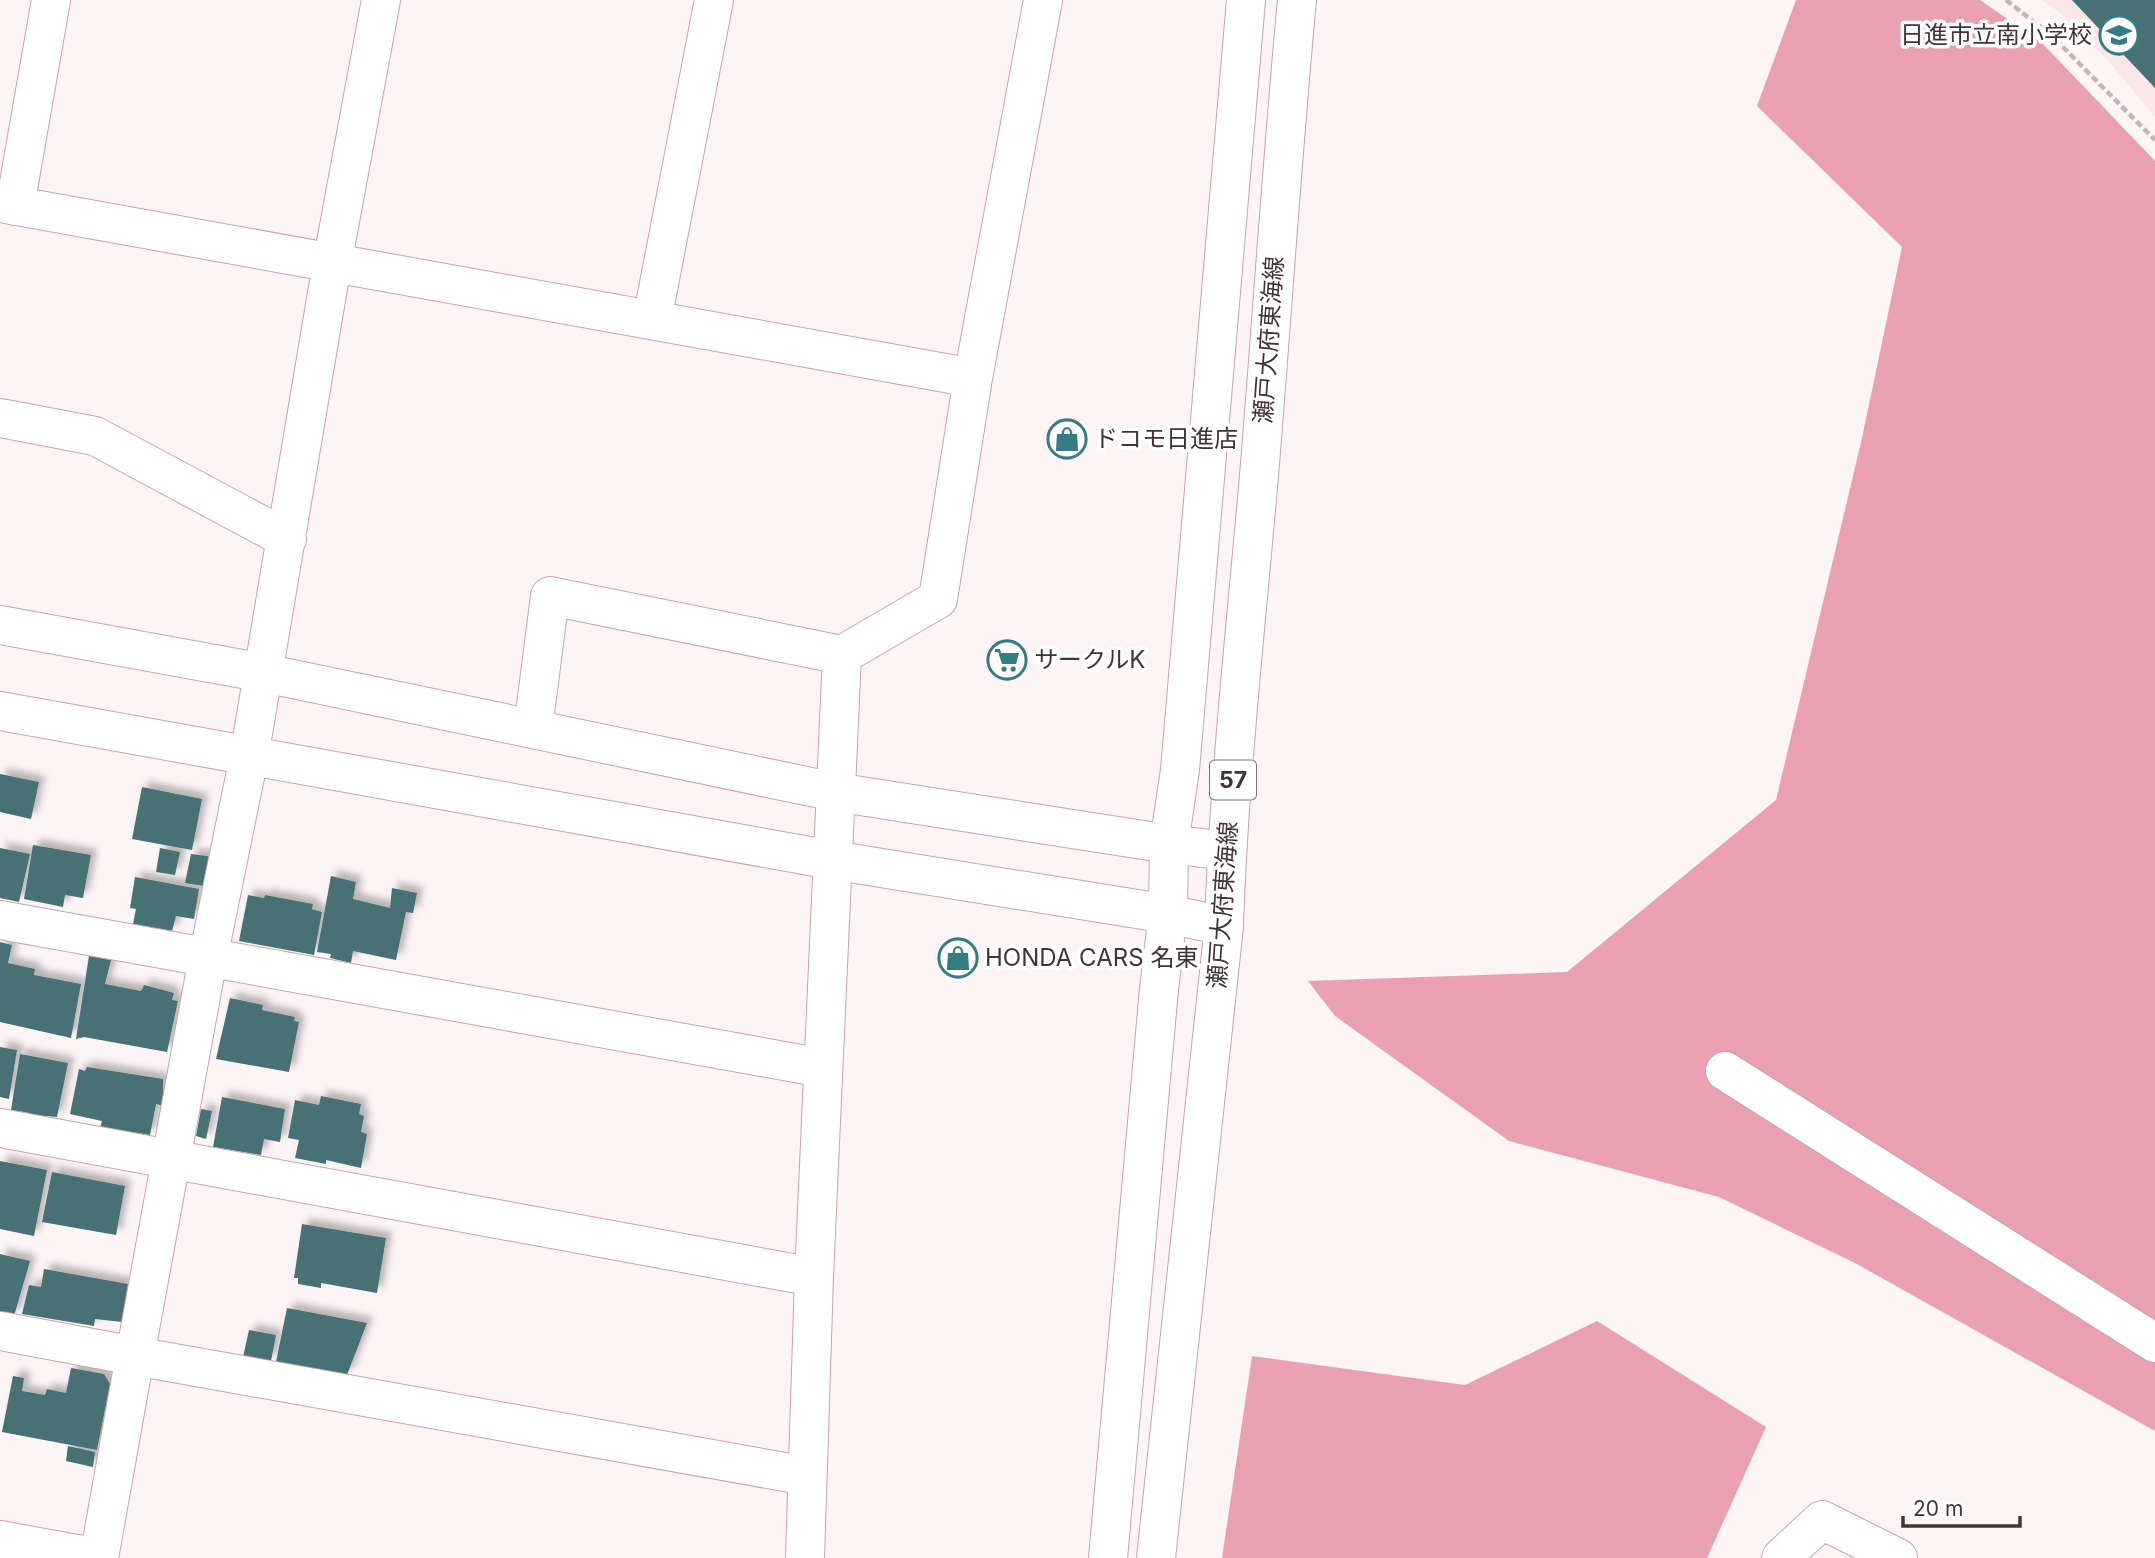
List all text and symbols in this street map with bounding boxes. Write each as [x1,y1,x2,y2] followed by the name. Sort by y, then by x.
[2098,14,2140,56] school or university icon: 日進市立南小学校
[1900,20,2092,49] place label: 日進市立南小学校
[1248,255,1289,425] street label: 瀬戸大府東海線
[1046,418,1088,460] shop icon: ドコモ日進店
[1094,424,1238,453] place label: ドコモ日進店
[986,639,1028,681] supermarket icon: サークルK
[1034,645,1145,674] place label: サークルK
[1210,760,1256,800] road number: 57
[1202,820,1243,990] street label: 瀬戸大府東海線
[937,937,979,979] shop icon: HONDA CARS 名東
[985,943,1198,972] place label: HONDA CARS 名東
[1903,1484,2020,1528] scale bar
[1913,1496,1963,1521] text: 20 m

